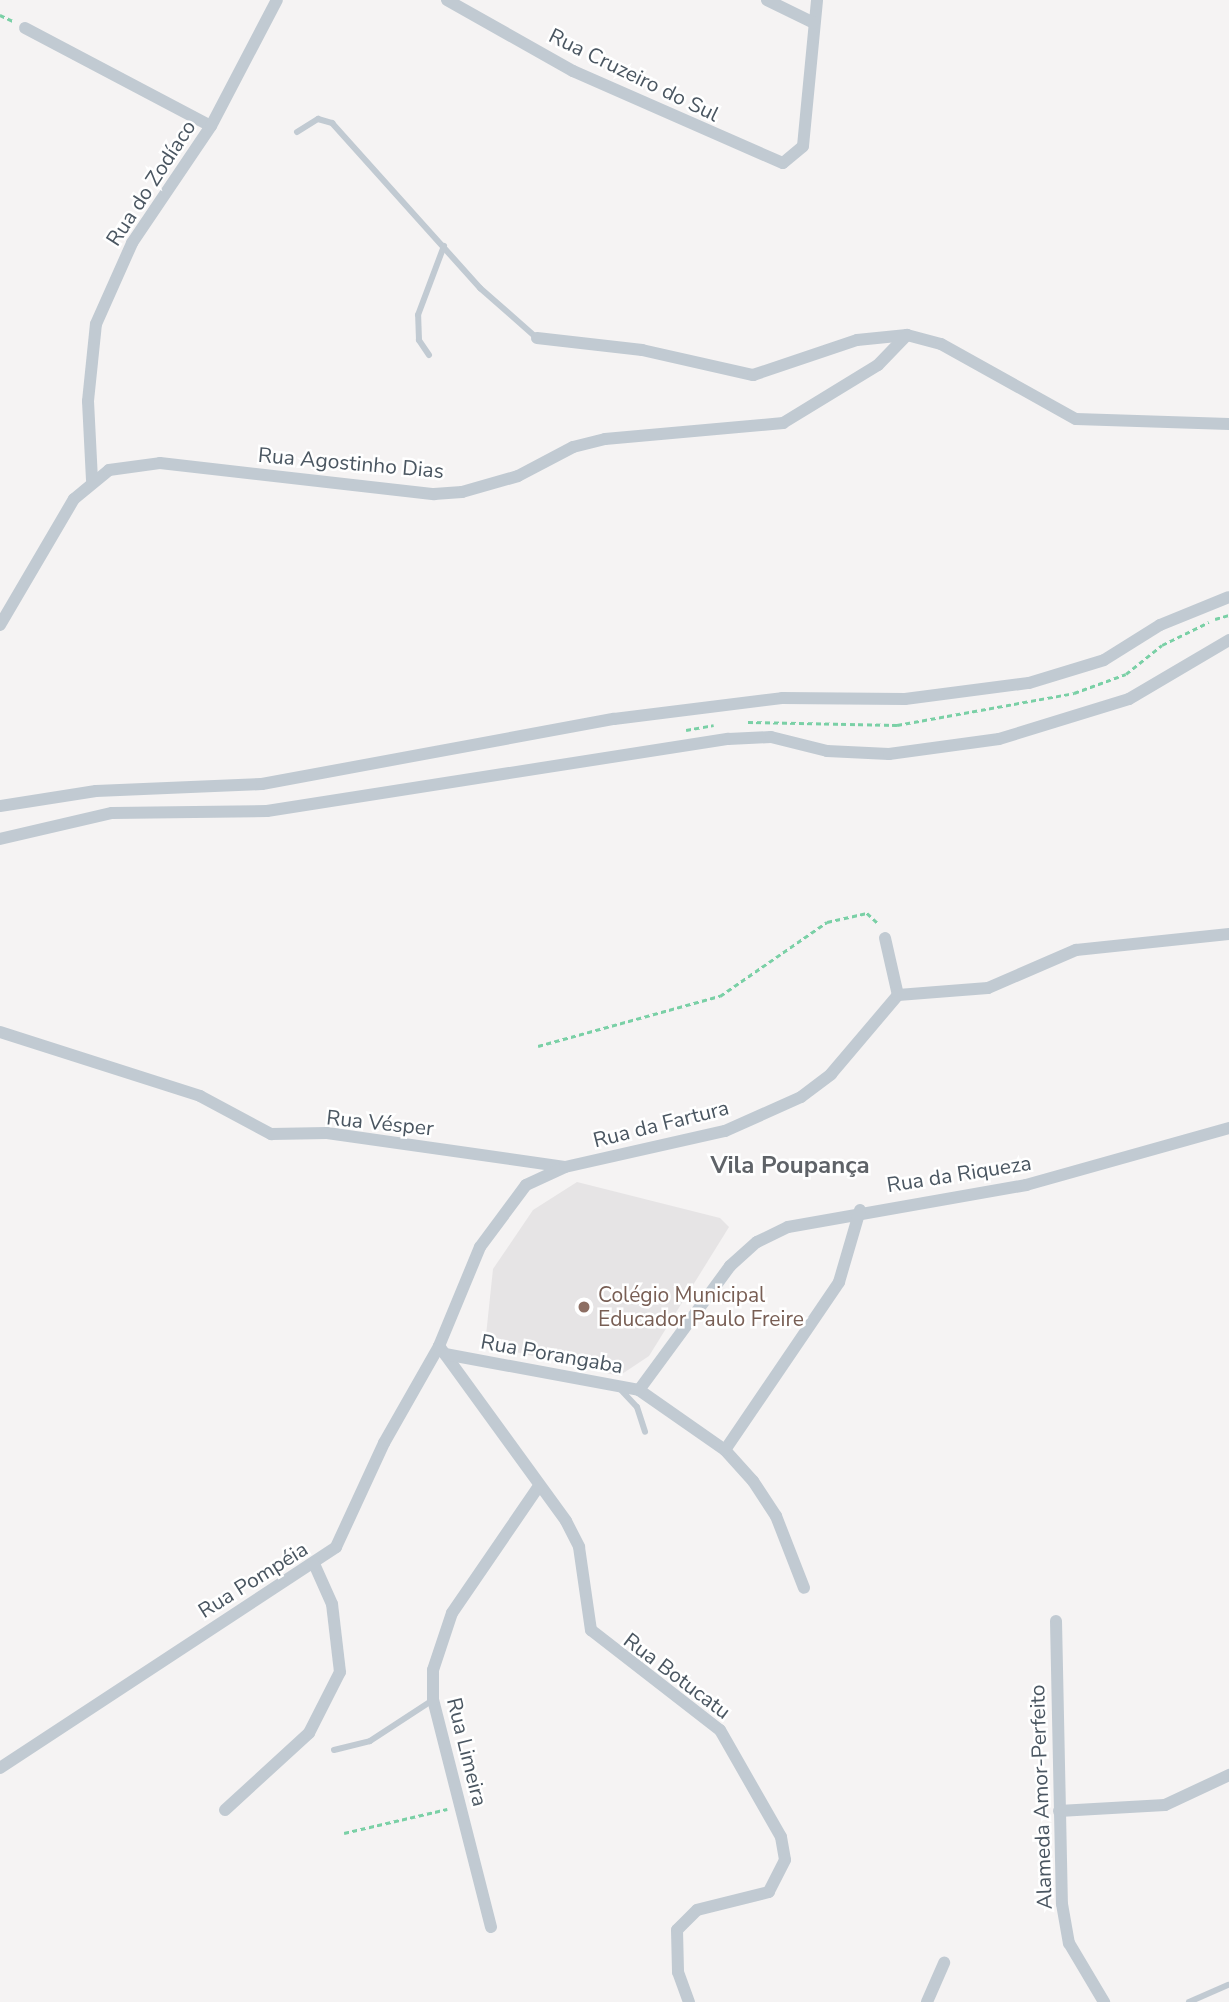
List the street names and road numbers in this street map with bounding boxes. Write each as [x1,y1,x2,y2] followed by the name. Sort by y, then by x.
[545,23,723,127] street label: Rua Cruzeiro do Sul
[101,115,201,251] street label: Rua do Zodíaco
[257,442,445,484] street label: Rua Agostinho Dias
[590,1095,732,1153] street label: Rua da Fartura
[325,1105,435,1141] street label: Rua Vésper
[885,1150,1033,1198] street label: Rua da Riqueza
[479,1329,625,1379] street label: Rua Porangaba
[194,1536,312,1624] street label: Rua Pompéia
[619,1628,735,1724] street label: Rua Botucatu
[1024,1684,1058,1910] street label: Alameda Amor-Perfeito
[441,1695,493,1809] street label: Rua Limeira

